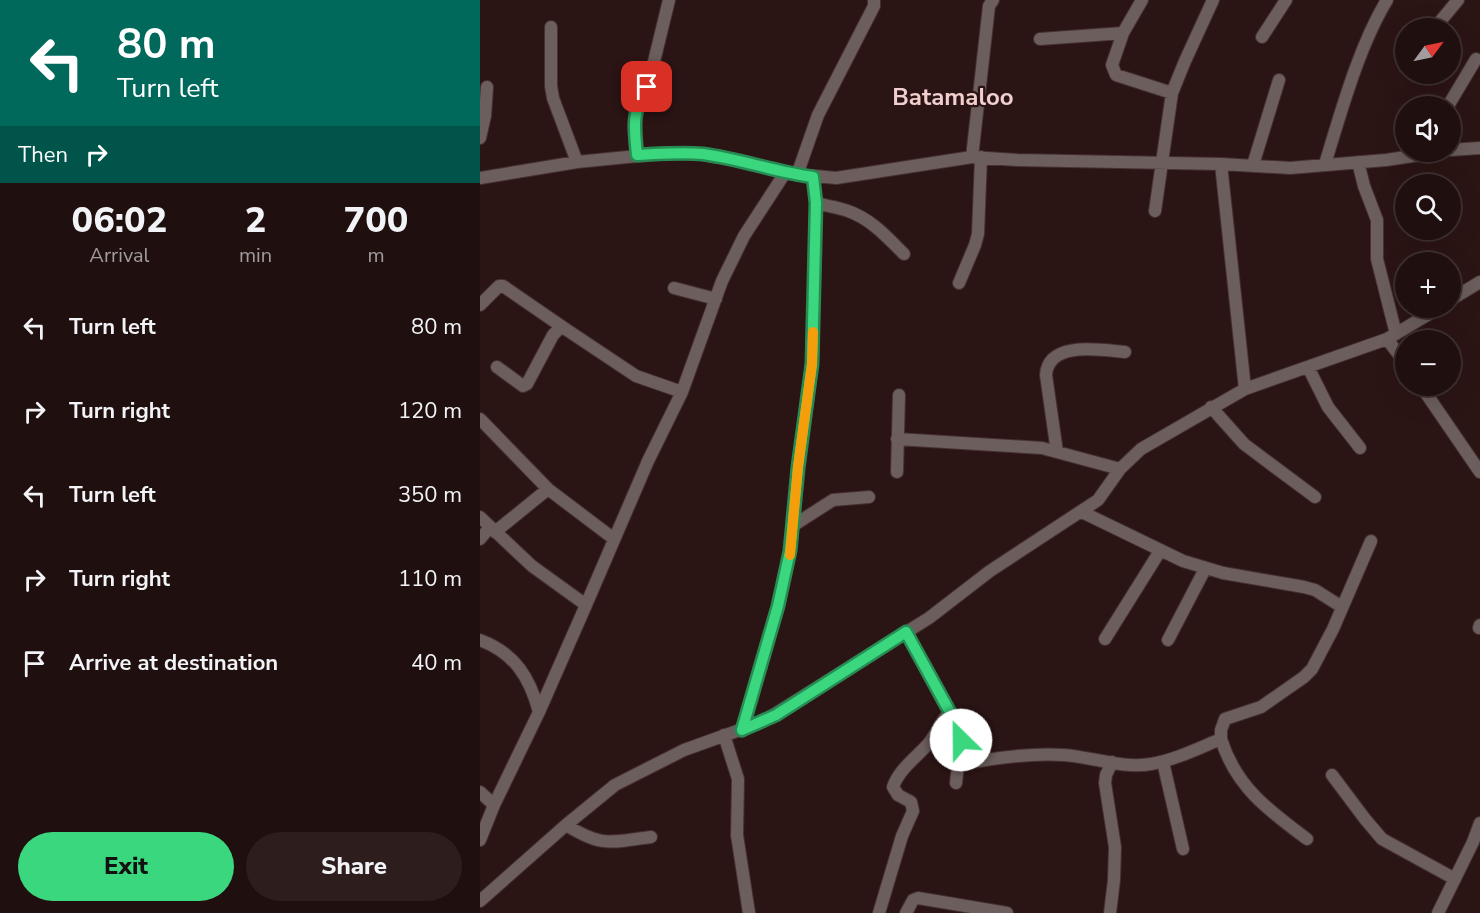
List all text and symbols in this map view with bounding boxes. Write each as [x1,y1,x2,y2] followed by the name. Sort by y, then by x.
[117,16,216,73] text: 80 m
[1395,18,1461,84] north arrow
[1395,18,1461,396] map controls
[18,24,96,102] icon: left
[621,61,672,112] pin
[117,70,218,107] text: Turn left
[630,70,663,103] icon: arrive
[892,81,1014,113] district label: Batamaloo
[1395,96,1461,162] button: sound
[80,138,113,171] icon: right
[18,140,68,170] text: Then
[1395,174,1461,240] button: search
[72,196,167,245] text: 06:02
[245,196,266,245] text: 2
[344,196,408,245] text: 700
[89,242,150,269] text: Arrival
[239,242,272,269] text: min
[367,242,385,269] text: m
[1395,252,1461,318] button: +
[18,311,51,344] icon: left
[69,312,156,342] text: Turn left
[411,312,462,342] text: 80 m
[1395,330,1461,396] button: −
[18,395,51,428] icon: right
[69,396,170,426] text: Turn right
[398,396,462,426] text: 120 m
[18,479,51,512] icon: left
[69,480,156,510] text: Turn left
[398,480,462,510] text: 350 m
[18,563,51,596] icon: right
[69,564,170,594] text: Turn right
[398,564,462,594] text: 110 m
[18,647,51,680] icon: arrive
[69,648,278,678] text: Arrive at destination
[411,648,462,678] text: 40 m
[929,708,993,772] position arrow
[18,832,234,901] button: Exit
[246,832,462,901] button: Share

